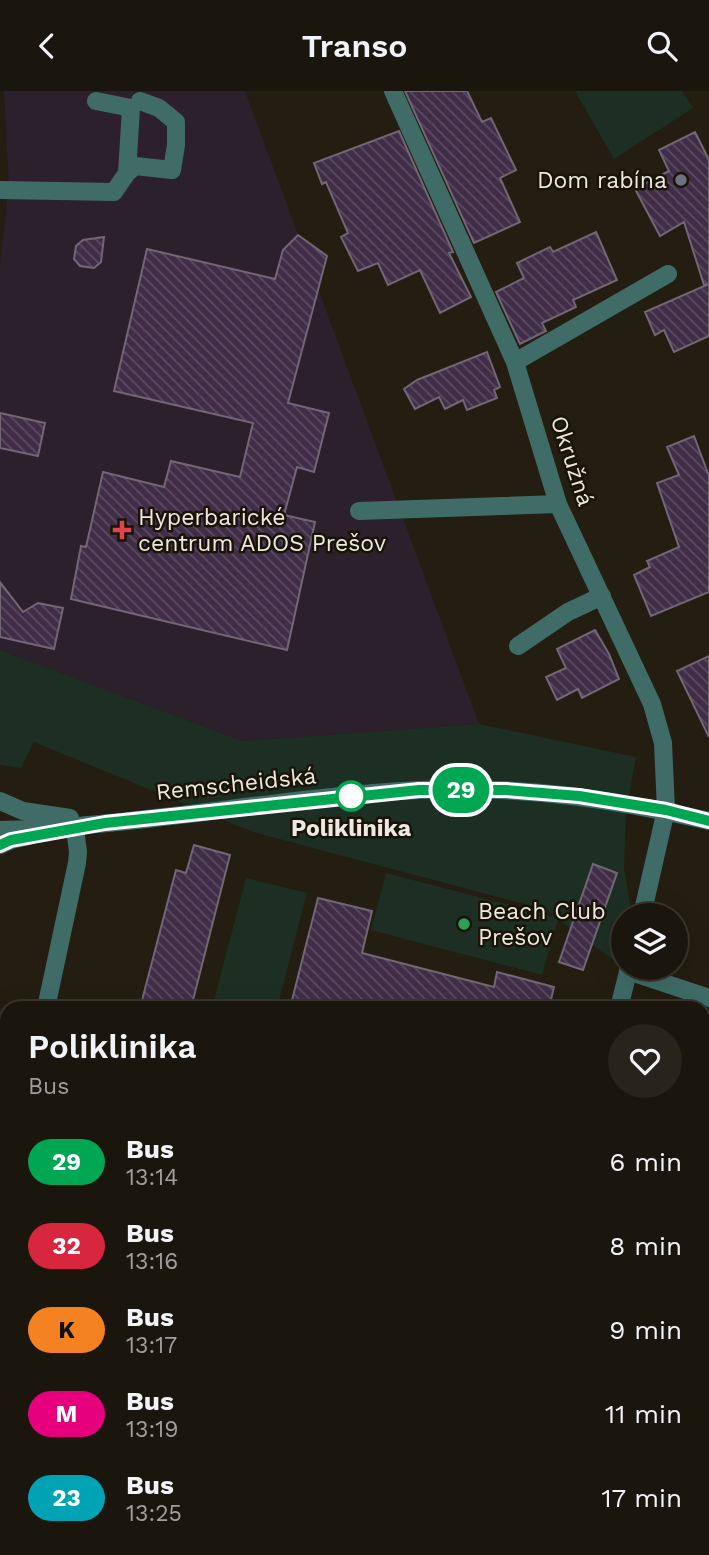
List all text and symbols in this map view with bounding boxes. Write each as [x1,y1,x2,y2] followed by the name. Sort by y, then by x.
[28,27,66,65] icon: back
[302,27,407,65] text: Transo
[643,27,681,65] icon: search
[537,167,667,194] place label: Dom rabína
[673,172,689,188] marker: Dom rabína
[545,412,599,510] street label: Okružná
[138,504,386,557] place label: Hyperbarické centrum ADOS Prešov
[112,520,132,540] marker: Hyperbarické centrum ADOS Prešov
[154,762,318,806] street label: Remscheidská
[430,767,492,813] line badge: 29
[446,776,476,804] text: 29
[336,781,366,811] marker: Poliklinika
[291,815,412,842] place label: Poliklinika
[478,898,606,951] place label: Beach Club Prešov
[611,903,688,980] map controls
[611,903,688,980] button: layers
[456,916,472,932] marker: Beach Club Prešov
[608,1024,682,1098] button: heart
[28,1027,197,1066] text: Poliklinika
[28,1073,69,1100] text: Bus
[126,1134,174,1164] text: Bus
[610,1147,682,1177] text: 6 min
[52,1148,81,1176] text: 29
[126,1164,178,1191] text: 13:14
[126,1218,174,1248] text: Bus
[609,1231,682,1261] text: 8 min
[52,1232,81,1260] text: 32
[126,1248,178,1275] text: 13:16
[126,1302,174,1332] text: Bus
[609,1315,682,1345] text: 9 min
[58,1316,75,1344] text: K
[126,1332,177,1359] text: 13:17
[126,1386,174,1416] text: Bus
[605,1399,682,1429] text: 11 min
[56,1400,77,1428] text: M
[126,1416,178,1443] text: 13:19
[126,1470,174,1500] text: Bus
[601,1483,682,1513] text: 17 min
[52,1484,81,1512] text: 23
[126,1500,182,1527] text: 13:25

